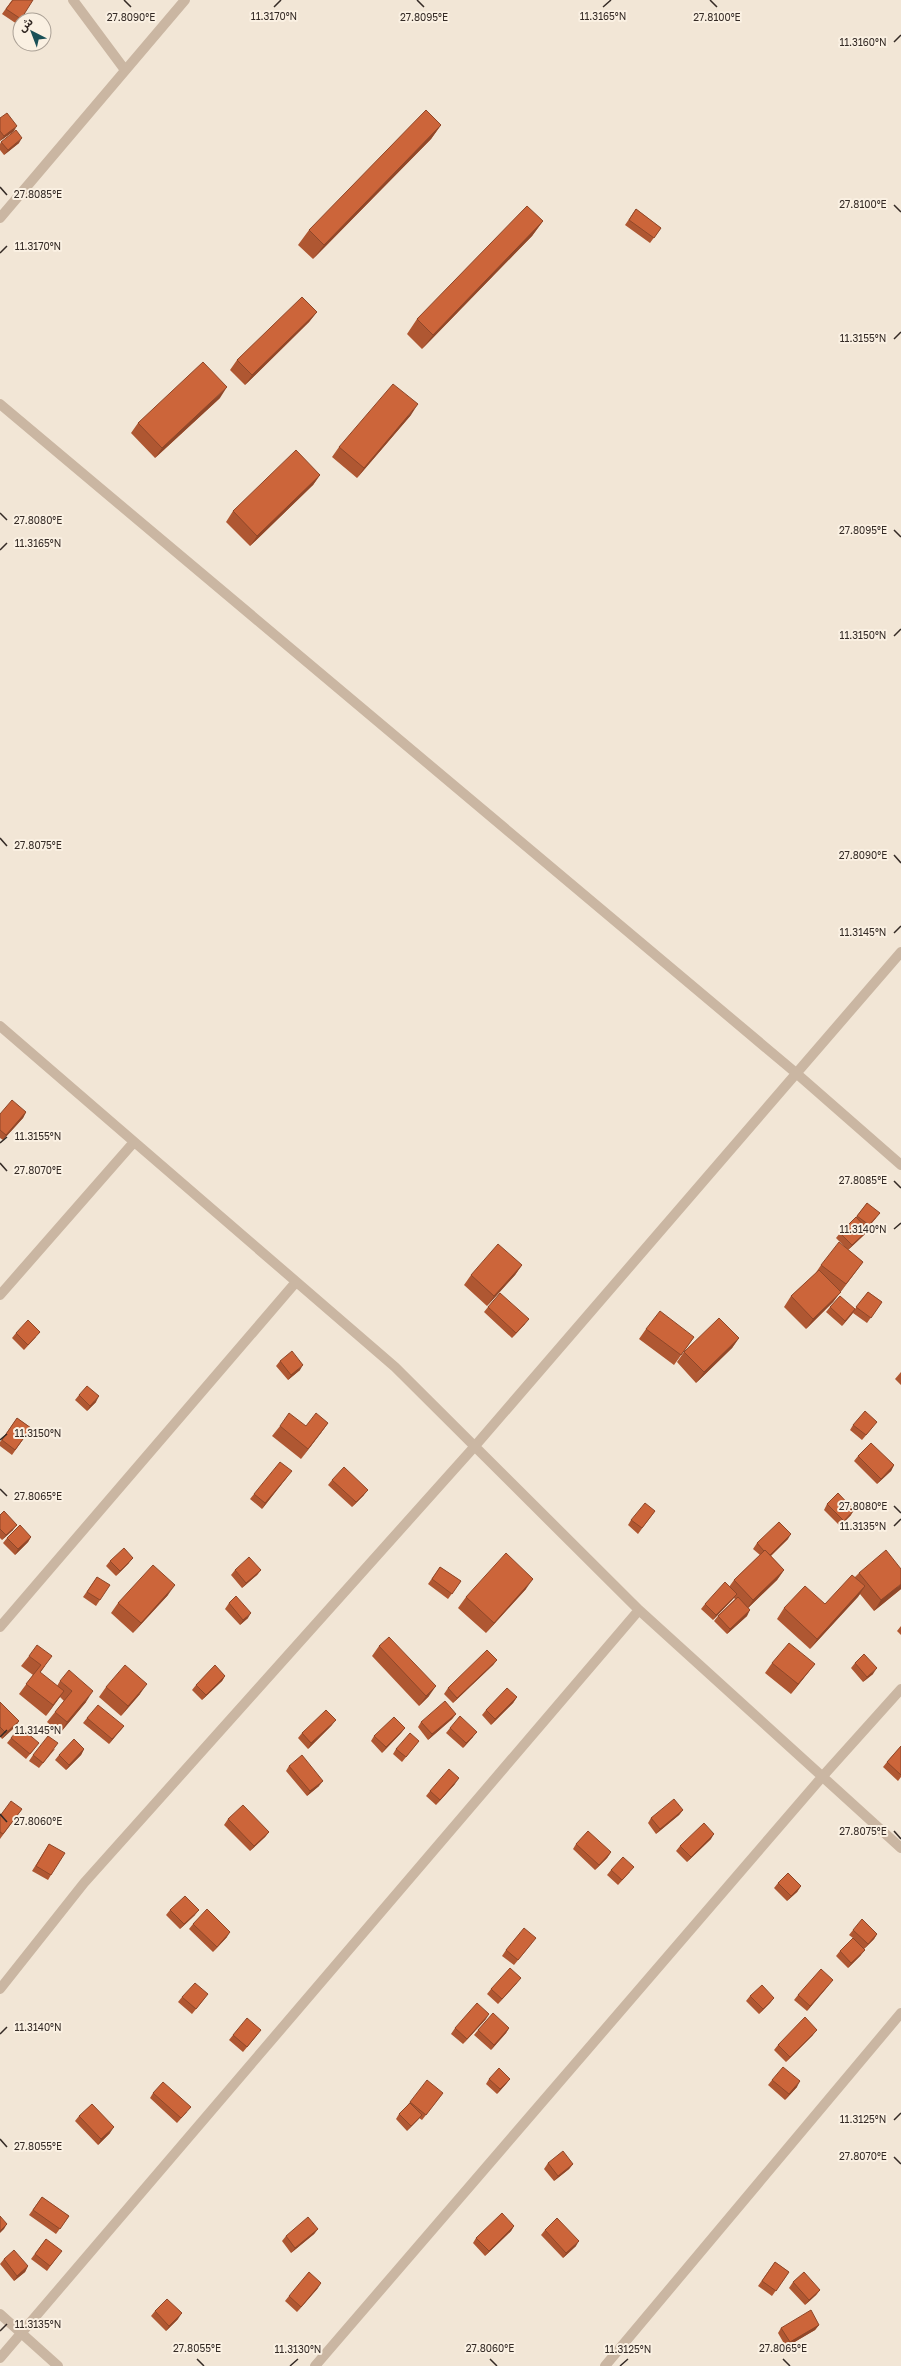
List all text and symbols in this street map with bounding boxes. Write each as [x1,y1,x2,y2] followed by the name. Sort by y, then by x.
[251,10,297,22] text: 11.3170°N
[580,10,626,22] text: 11.3165°N
[107,11,155,23] text: 27.8090°E
[400,11,448,23] text: 27.8095°E
[693,11,741,23] text: 27.8100°E
[12,12,52,52] north arrow
[15,14,36,35] text: ش
[839,36,887,48] text: 11.3160°N
[14,188,62,200] text: 27.8085°E
[839,198,887,210] text: 27.8100°E
[15,240,61,252] text: 11.3170°N
[840,332,886,344] text: 11.3155°N
[14,514,62,526] text: 27.8080°E
[839,524,887,536] text: 27.8095°E
[15,537,61,549] text: 11.3165°N
[840,629,886,641] text: 11.3150°N
[14,839,62,851] text: 27.8075°E
[839,849,887,861] text: 27.8090°E
[840,926,886,938] text: 11.3145°N
[15,1130,61,1142] text: 11.3155°N
[14,1164,62,1176] text: 27.8070°E
[839,1174,887,1186] text: 27.8085°E
[839,1223,887,1235] text: 11.3140°N
[15,1427,61,1439] text: 11.3150°N
[14,1490,62,1502] text: 27.8065°E
[839,1500,887,1512] text: 27.8080°E
[840,1520,886,1532] text: 11.3135°N
[15,1724,61,1736] text: 11.3145°N
[14,1815,62,1827] text: 27.8060°E
[839,1825,887,1837] text: 27.8075°E
[14,2021,62,2033] text: 11.3140°N
[840,2113,886,2125] text: 11.3125°N
[14,2140,62,2152] text: 27.8055°E
[839,2150,887,2162] text: 27.8070°E
[15,2318,61,2330] text: 11.3135°N
[173,2342,221,2354] text: 27.8055°E
[466,2342,514,2354] text: 27.8060°E
[759,2342,807,2354] text: 27.8065°E
[275,2343,321,2355] text: 11.3130°N
[605,2343,651,2355] text: 11.3125°N

